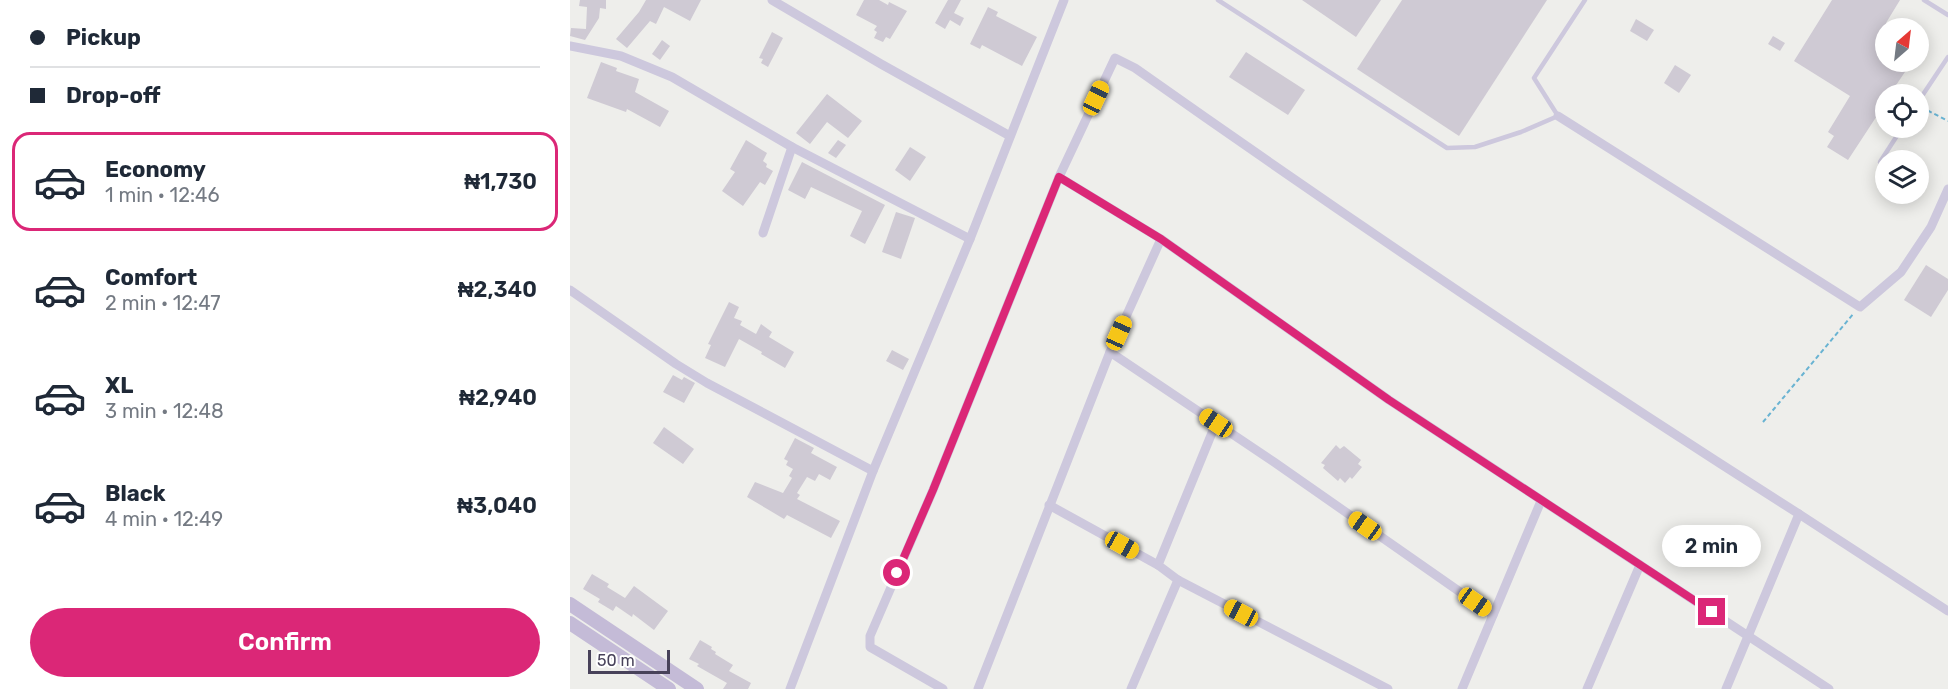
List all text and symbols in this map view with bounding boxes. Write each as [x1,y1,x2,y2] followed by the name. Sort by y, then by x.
[1875,18,1929,72] north arrow
[1875,18,1929,204] map controls
[66,24,141,51] text: Pickup
[1080,78,1112,118] car
[66,82,161,109] text: Drop-off
[1875,84,1929,138] button: locate
[1875,150,1929,204] button: layers
[33,155,87,209] icon: car
[105,156,206,183] text: Economy
[464,168,537,195] text: ₦1,730
[105,183,220,207] text: 1 min · 12:46
[33,263,87,317] icon: car
[105,264,197,291] text: Comfort
[458,276,537,303] text: ₦2,340
[105,291,221,315] text: 2 min · 12:47
[1103,313,1135,353] car
[33,371,87,425] icon: car
[105,372,133,399] text: XL
[459,384,537,411] text: ₦2,940
[105,399,224,423] text: 3 min · 12:48
[1196,405,1236,441] car
[33,479,87,533] icon: car
[105,480,166,507] text: Black
[457,492,537,519] text: ₦3,040
[105,507,223,531] text: 4 min · 12:49
[1345,508,1385,544] car
[1662,525,1762,567] callout: 2 min
[1102,528,1142,562] car
[1685,534,1738,558] text: 2 min
[883,559,910,586] route start
[1455,584,1495,620] car
[1221,597,1261,629] car
[1698,598,1725,625] route end
[30,608,540,677] button: Confirm
[588,647,670,674] scale bar
[597,651,635,670] text: 50 m

